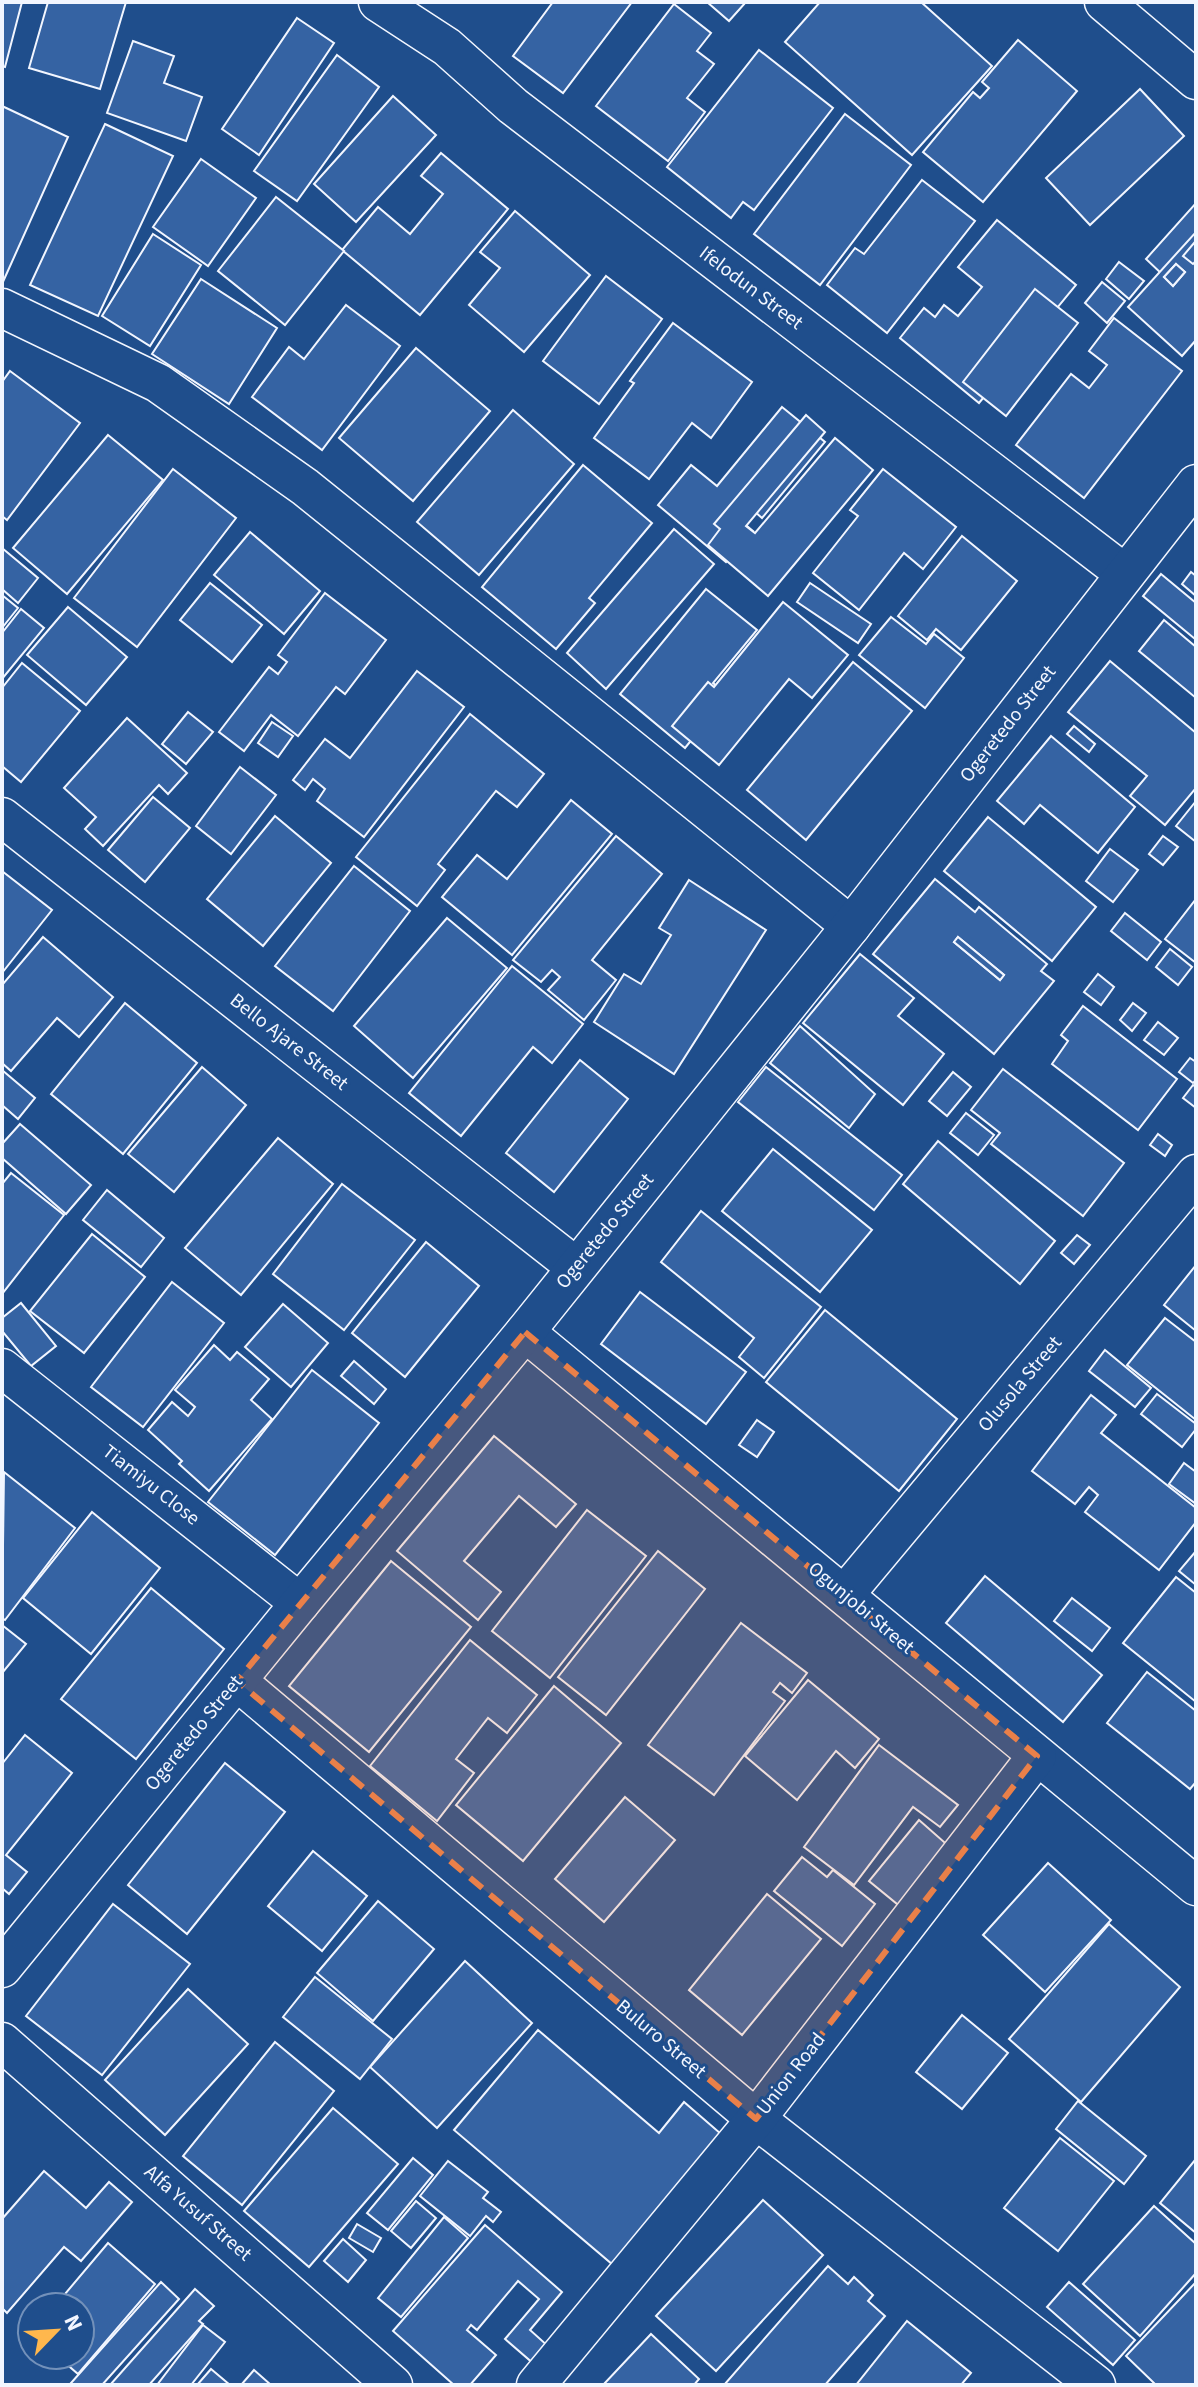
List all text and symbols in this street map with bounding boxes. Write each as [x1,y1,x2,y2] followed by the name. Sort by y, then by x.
[693,240,809,337] street label: Ifelodun Street
[953,659,1063,789] street label: Ogeretedo Street
[224,987,354,1097] street label: Bello Ajare Street
[549,1167,661,1295] street label: Ogeretedo Street
[971,1330,1069,1438] street label: Olusola Street
[96,1438,206,1532] street label: Tiamiyu Close
[802,1555,920,1661] street label: Ogunjobi Street
[138,1669,250,1797] street label: Ogeretedo Street
[610,1993,712,2085] street label: Buluro Street
[750,2027,832,2121] street label: Union Road
[138,2158,258,2268] street label: Alfa Yusuf Street
[16,2291,96,2371] north arrow
[56,2310,91,2336] text: N

